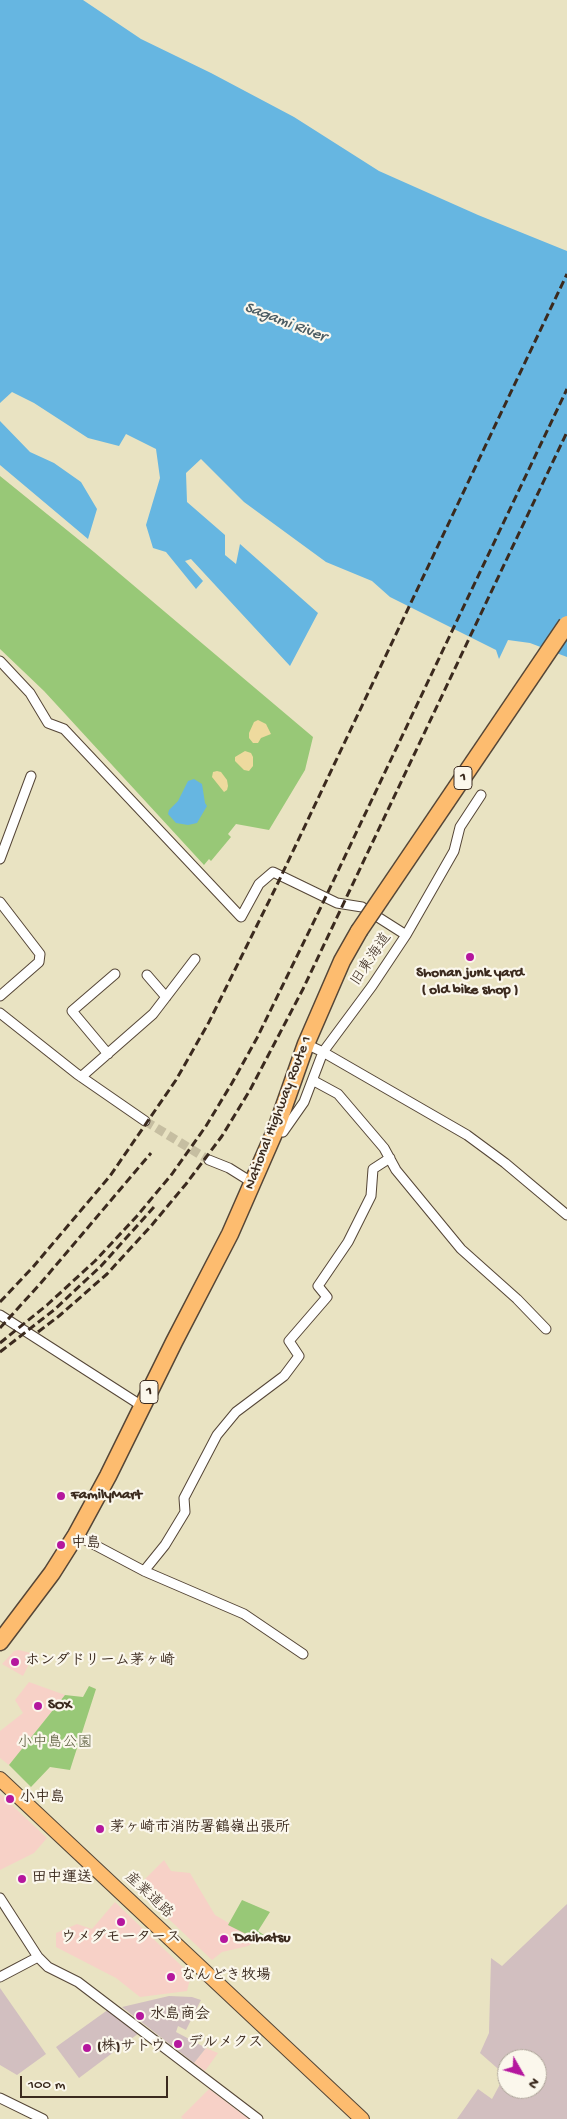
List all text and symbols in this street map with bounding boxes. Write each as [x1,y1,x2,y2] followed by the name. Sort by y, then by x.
[242,299,328,347] water label: Sagami River
[454,766,472,790] road number: 1
[348,930,396,990] street label: 旧東海道
[464,951,476,963] marker: Shonan junk yard ( old bike shop )
[416,965,524,1000] place label: Shonan junk yard ( old bike shop )
[241,1034,317,1192] street label: National Highway Route 1
[140,1380,158,1404] road number: 1
[71,1487,142,1505] place label: FamilyMart
[55,1490,67,1502] marker: FamilyMart
[71,1536,101,1554] place label: 中島
[55,1539,67,1551] marker: 中島
[25,1653,175,1671] place label: ホンダドリーム茅ヶ崎
[9,1656,21,1668] marker: ホンダドリーム茅ヶ崎
[48,1697,72,1715] place label: SOX
[32,1700,44,1712] marker: SOX
[18,1735,92,1753] park label: 小中島公園
[20,1790,65,1808] place label: 小中島
[4,1793,16,1805] marker: 小中島
[110,1820,290,1838] place label: 茅ヶ崎市消防署鶴嶺出張所
[94,1823,106,1835] marker: 茅ヶ崎市消防署鶴嶺出張所
[120,1869,176,1923] street label: 産業道路
[32,1870,92,1888] place label: 田中運送
[16,1873,28,1885] marker: 田中運送
[115,1916,127,1928] marker: ウメダモータース
[61,1930,181,1948] place label: ウメダモータース
[234,1930,290,1948] place label: Daihatsu
[218,1933,230,1945] marker: Daihatsu
[181,1968,271,1986] place label: なんどき牧場
[165,1971,177,1983] marker: なんどき牧場
[150,2007,210,2025] place label: 水島商会
[134,2010,146,2022] marker: 水島商会
[188,2035,263,2053] place label: デルメクス
[172,2038,184,2050] marker: デルメクス
[97,2039,165,2057] place label: (株)サトウ
[81,2042,93,2054] marker: (株)サトウ
[497,2049,547,2099] north arrow
[22,2066,170,2098] scale bar
[524,2074,543,2092] text: N
[28,2076,65,2094] text: 100 m

